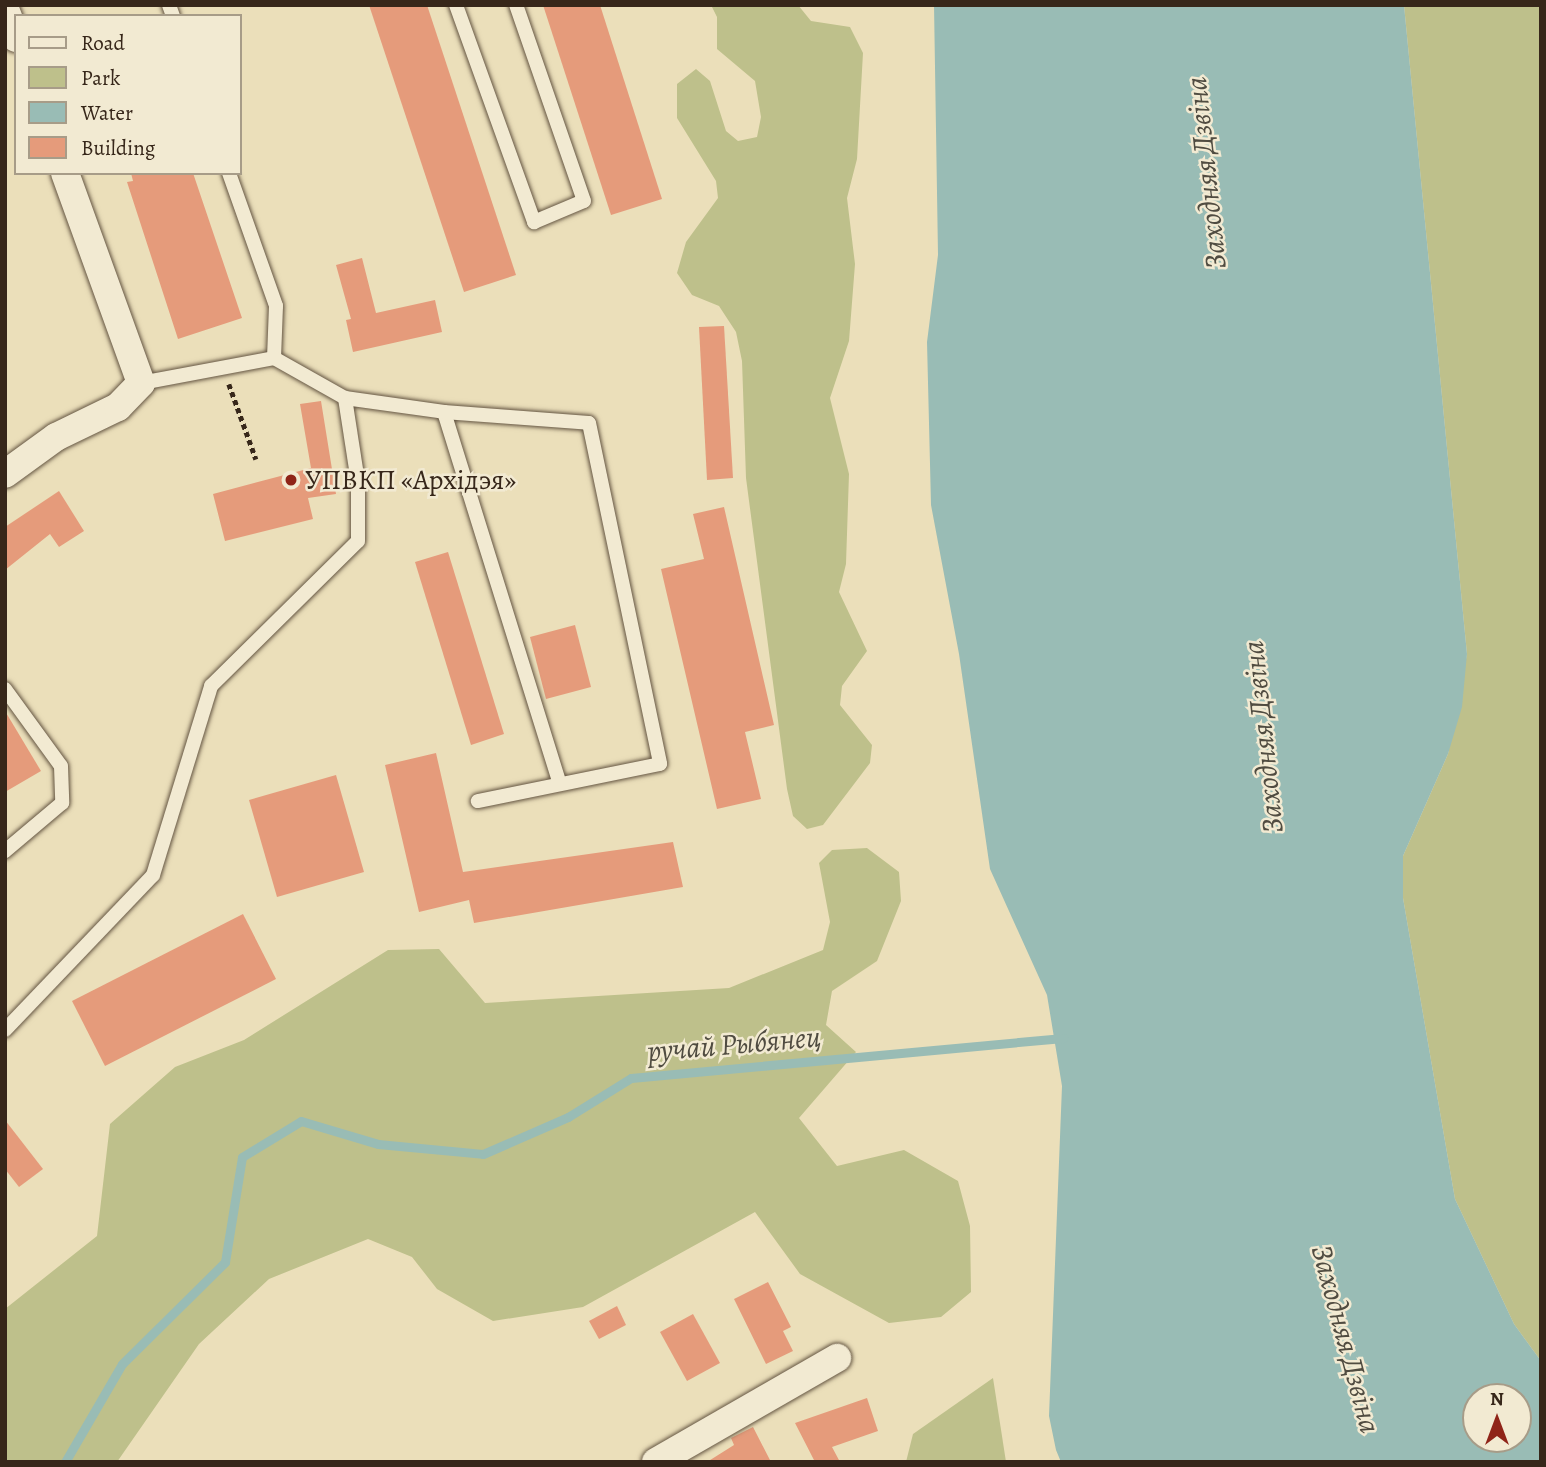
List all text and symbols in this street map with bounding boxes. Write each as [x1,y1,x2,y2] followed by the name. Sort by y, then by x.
[14,14,242,175] legend
[81,29,125,57] text: Road
[81,64,120,92] text: Park
[1178,75,1234,271] water label: Заходняя Дзвіна
[81,99,133,127] text: Water
[81,134,155,162] text: Building
[305,463,516,497] place label: УПВКП «Архідэя»
[283,472,299,488] marker: УПВКП «Архідэя»
[1235,639,1291,835] water label: Заходняя Дзвіна
[645,1018,823,1070] water label: ручай Рыбянец
[1304,1241,1388,1437] water label: Заходняя Дзвіна
[1462,1383,1532,1453] north arrow
[1490,1386,1504,1412] text: N

